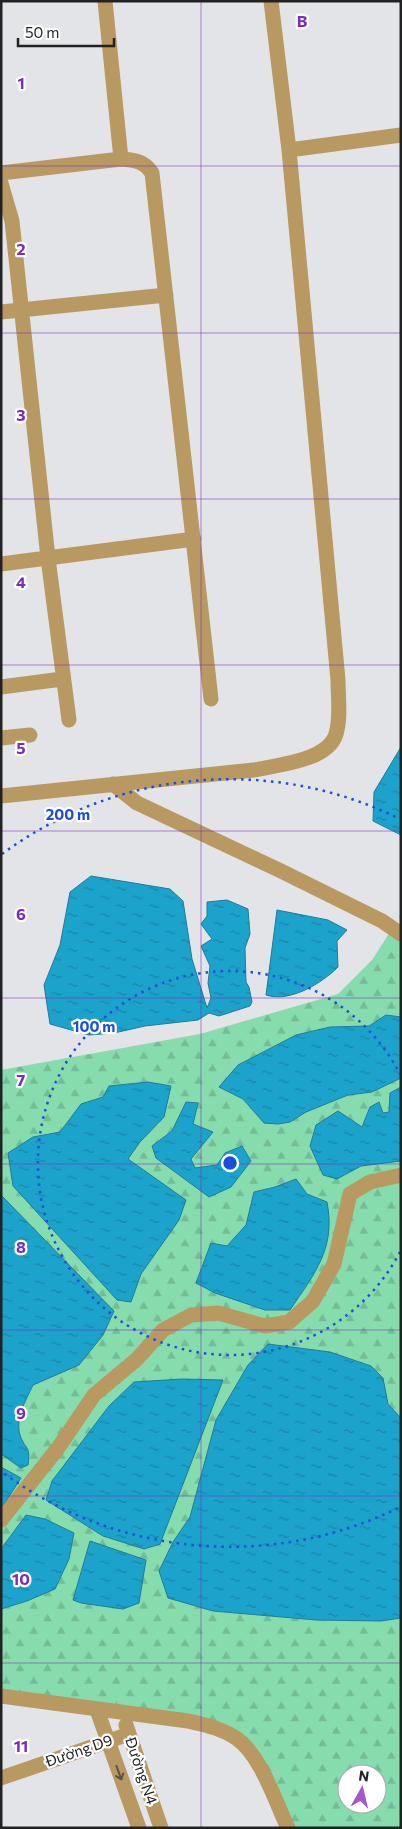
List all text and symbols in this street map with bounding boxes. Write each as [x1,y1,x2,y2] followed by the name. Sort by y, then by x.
[297,11,308,30] text: B
[18,15,114,47] scale bar
[25,23,59,41] text: 50 m
[17,73,25,92] text: 1
[16,239,26,258] text: 2
[16,405,26,424] text: 3
[16,572,26,591] text: 4
[16,738,26,757] text: 5
[46,805,90,823] text: 200 m
[16,904,26,923] text: 6
[73,1017,115,1035] text: 100 m
[17,1070,26,1089] text: 7
[221,1154,239,1172] centre of rings
[16,1237,26,1256] text: 8
[16,1403,26,1422] text: 9
[12,1569,30,1588] text: 10
[42,1730,115,1770] street label: Đường D9
[122,1734,162,1807] street label: Đường N4
[14,1736,28,1755] text: 11
[337,1764,387,1814] north arrow
[115,1765,124,1780] one-way arrow
[357,1766,370,1785] text: N

